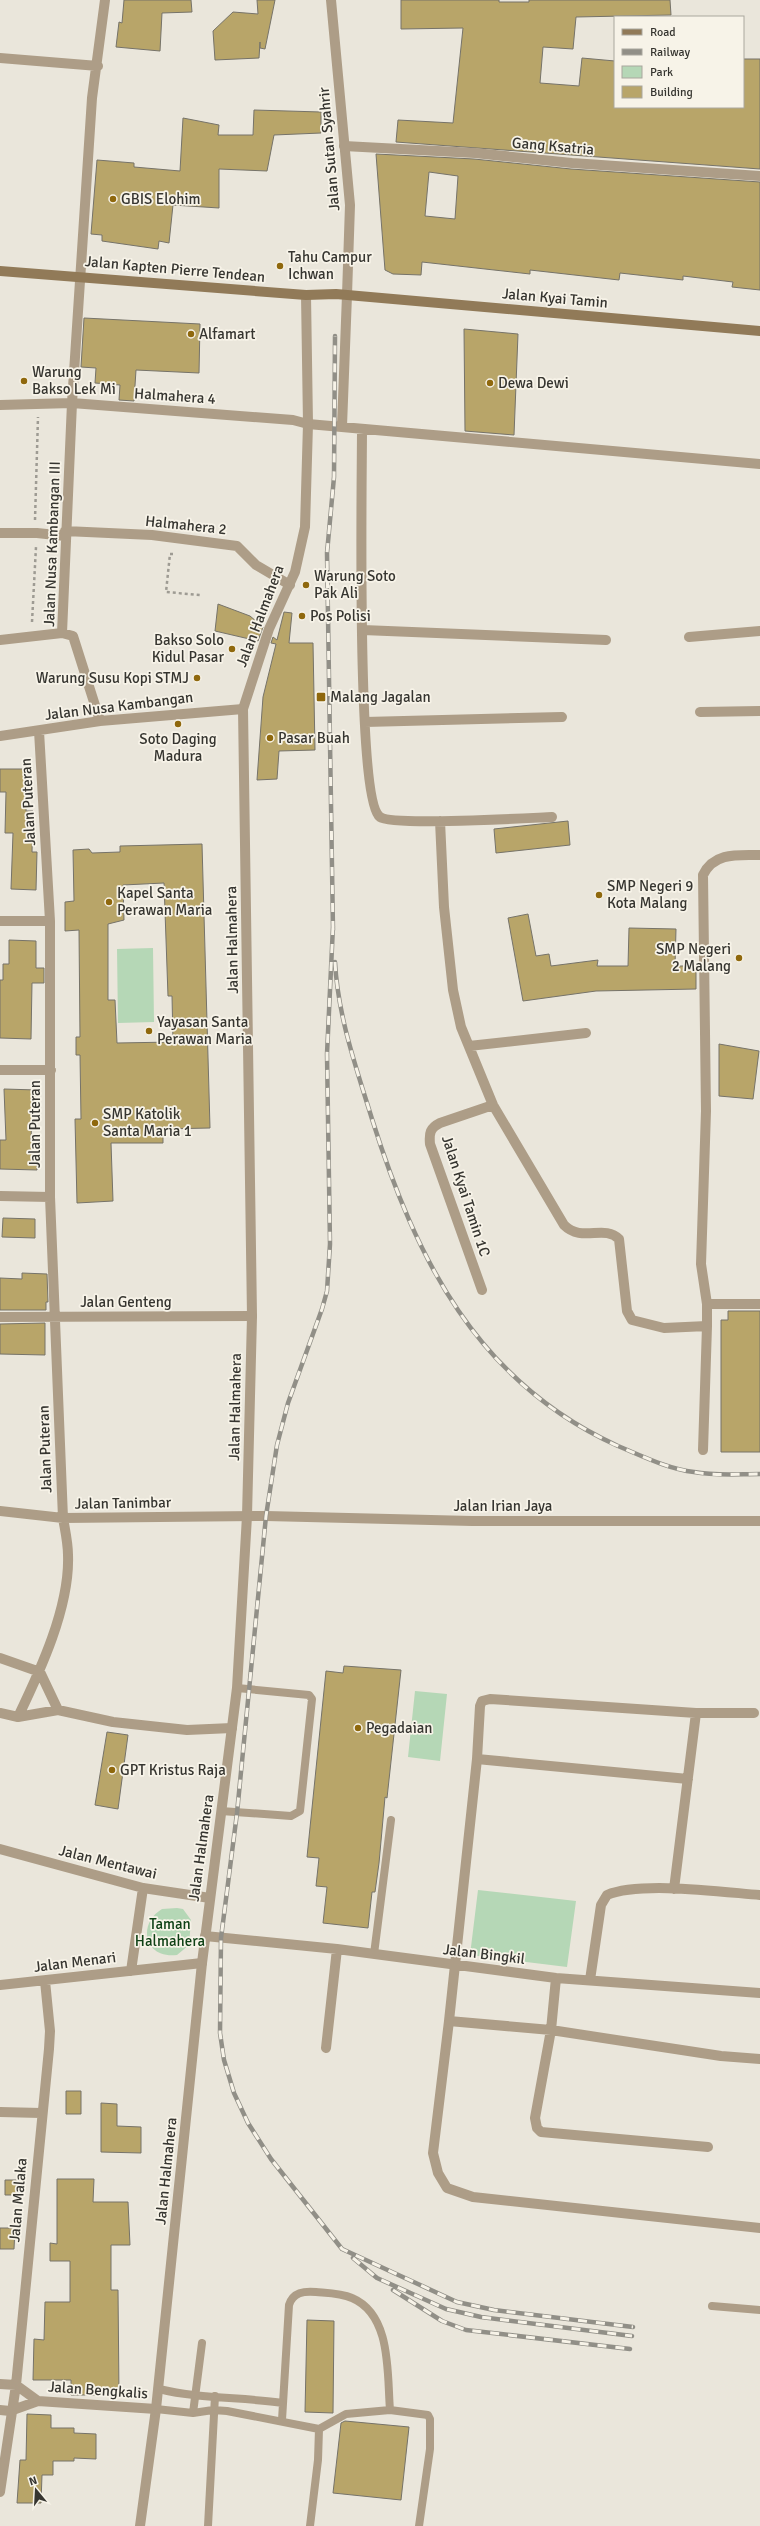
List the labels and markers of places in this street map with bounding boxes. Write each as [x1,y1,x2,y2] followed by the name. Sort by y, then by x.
[121,190,201,208] place label: GBIS Elohim
[108,194,118,204] marker: GBIS Elohim
[288,248,372,283] place label: Tahu Campur Ichwan
[275,261,285,271] marker: Tahu Campur Ichwan
[199,325,256,343] place label: Alfamart
[186,329,196,339] marker: Alfamart
[32,363,116,398] place label: Warung Bakso Lek Mi
[498,374,569,392] place label: Dewa Dewi
[19,376,29,386] marker: Warung Bakso Lek Mi
[485,378,495,388] marker: Dewa Dewi
[314,567,396,602] place label: Warung Soto Pak Ali
[301,580,311,590] marker: Warung Soto Pak Ali
[310,607,371,625] place label: Pos Polisi
[297,611,307,621] marker: Pos Polisi
[152,631,224,666] place label: Bakso Solo Kidul Pasar
[227,644,237,654] marker: Bakso Solo Kidul Pasar
[36,669,189,687] place label: Warung Susu Kopi STMJ
[192,673,202,683] marker: Warung Susu Kopi STMJ
[330,688,431,706] place label: Malang Jagalan
[315,691,327,703] marker: Malang Jagalan
[173,719,183,729] marker: Soto Daging Madura
[278,729,350,747] place label: Pasar Buah
[139,730,217,765] place label: Soto Daging Madura
[265,733,275,743] marker: Pasar Buah
[607,877,693,912] place label: SMP Negeri 9 Kota Malang
[117,884,212,919] place label: Kapel Santa Perawan Maria
[594,890,604,900] marker: SMP Negeri 9 Kota Malang
[104,897,114,907] marker: Kapel Santa Perawan Maria
[656,940,731,975] place label: SMP Negeri 2 Malang
[734,953,744,963] marker: SMP Negeri 2 Malang
[157,1013,252,1048] place label: Yayasan Santa Perawan Maria
[144,1026,154,1036] marker: Yayasan Santa Perawan Maria
[103,1105,192,1140] place label: SMP Katolik Santa Maria 1
[90,1118,100,1128] marker: SMP Katolik Santa Maria 1
[366,1719,433,1737] place label: Pegadaian
[353,1723,363,1733] marker: Pegadaian
[120,1761,226,1779] place label: GPT Kristus Raja
[107,1765,117,1775] marker: GPT Kristus Raja

